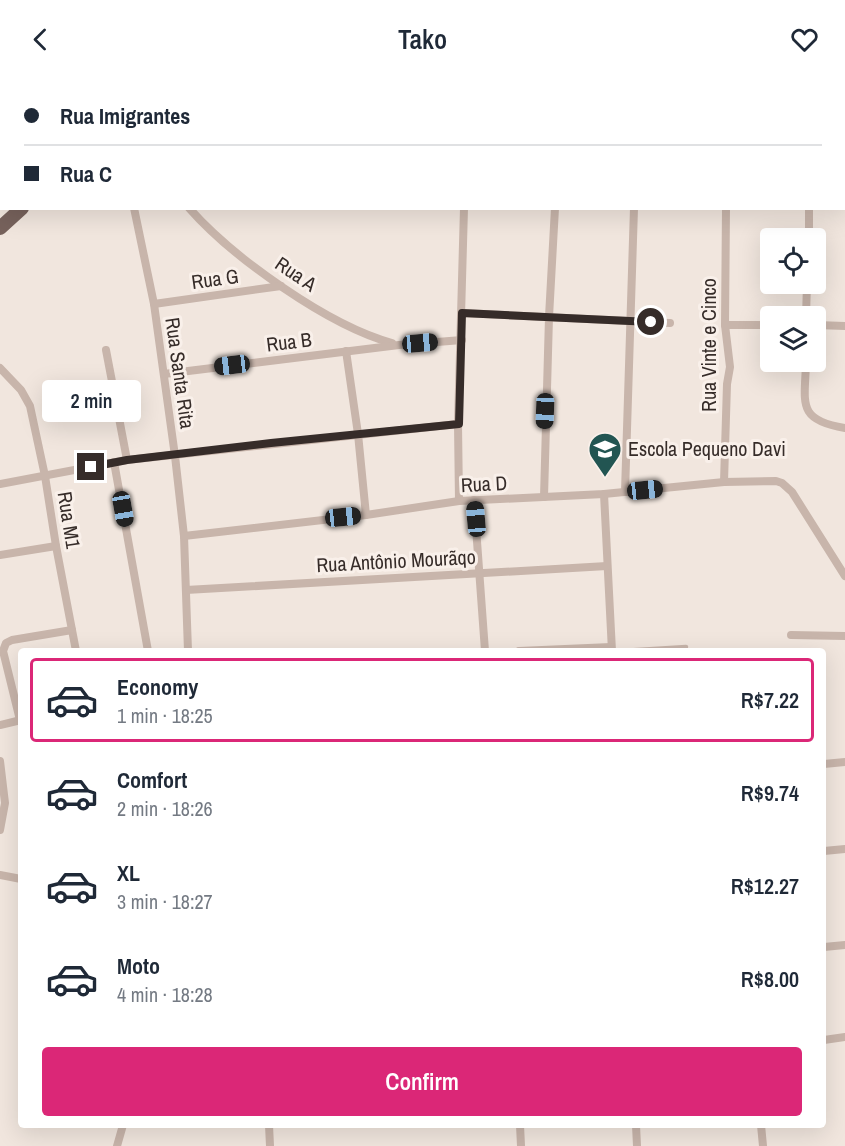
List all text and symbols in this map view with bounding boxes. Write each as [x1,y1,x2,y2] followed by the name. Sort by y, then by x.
[398,21,447,57] text: Tako
[24,23,57,56] icon: back
[788,23,821,56] icon: heart
[60,101,190,131] text: Rua Imigrantes
[60,159,112,189] text: Rua C
[760,228,826,372] map controls
[760,228,826,294] button: locate
[270,250,322,297] street label: Rua A
[190,262,240,295] street label: Rua G
[695,278,722,412] street label: Rua Vinte e Cinco
[760,306,826,372] button: layers
[637,308,664,335] route start
[159,316,202,430] street label: Rua Santa Rita
[265,325,313,358] street label: Rua B
[401,332,439,354] car
[213,354,251,376] car
[42,380,140,422] callout: 2 min
[70,387,113,414] text: 2 min
[535,393,555,429] car
[587,431,623,478] school or university icon: Escola Pequeno Davi
[628,435,786,462] place label: Escola Pequeno Davi
[77,453,104,480] route end
[460,469,508,498] street label: Rua D
[626,479,664,501] car
[52,489,87,550] street label: Rua M1
[111,490,135,528] car
[465,500,487,538] car
[324,506,362,528] car
[316,543,476,578] street label: Rua Antônio Mourãqo
[117,672,198,702] text: Economy
[45,673,99,727] icon: car
[741,685,799,715] text: R$7.22
[117,702,213,729] text: 1 min · 18:25
[117,765,187,795] text: Comfort
[45,766,99,820] icon: car
[741,778,799,808] text: R$9.74
[117,795,213,822] text: 2 min · 18:26
[117,858,140,888] text: XL
[45,859,99,913] icon: car
[731,871,799,901] text: R$12.27
[117,888,213,915] text: 3 min · 18:27
[117,951,160,981] text: Moto
[45,952,99,1006] icon: car
[741,964,799,994] text: R$8.00
[117,981,213,1008] text: 4 min · 18:28
[42,1047,802,1116] button: Confirm

